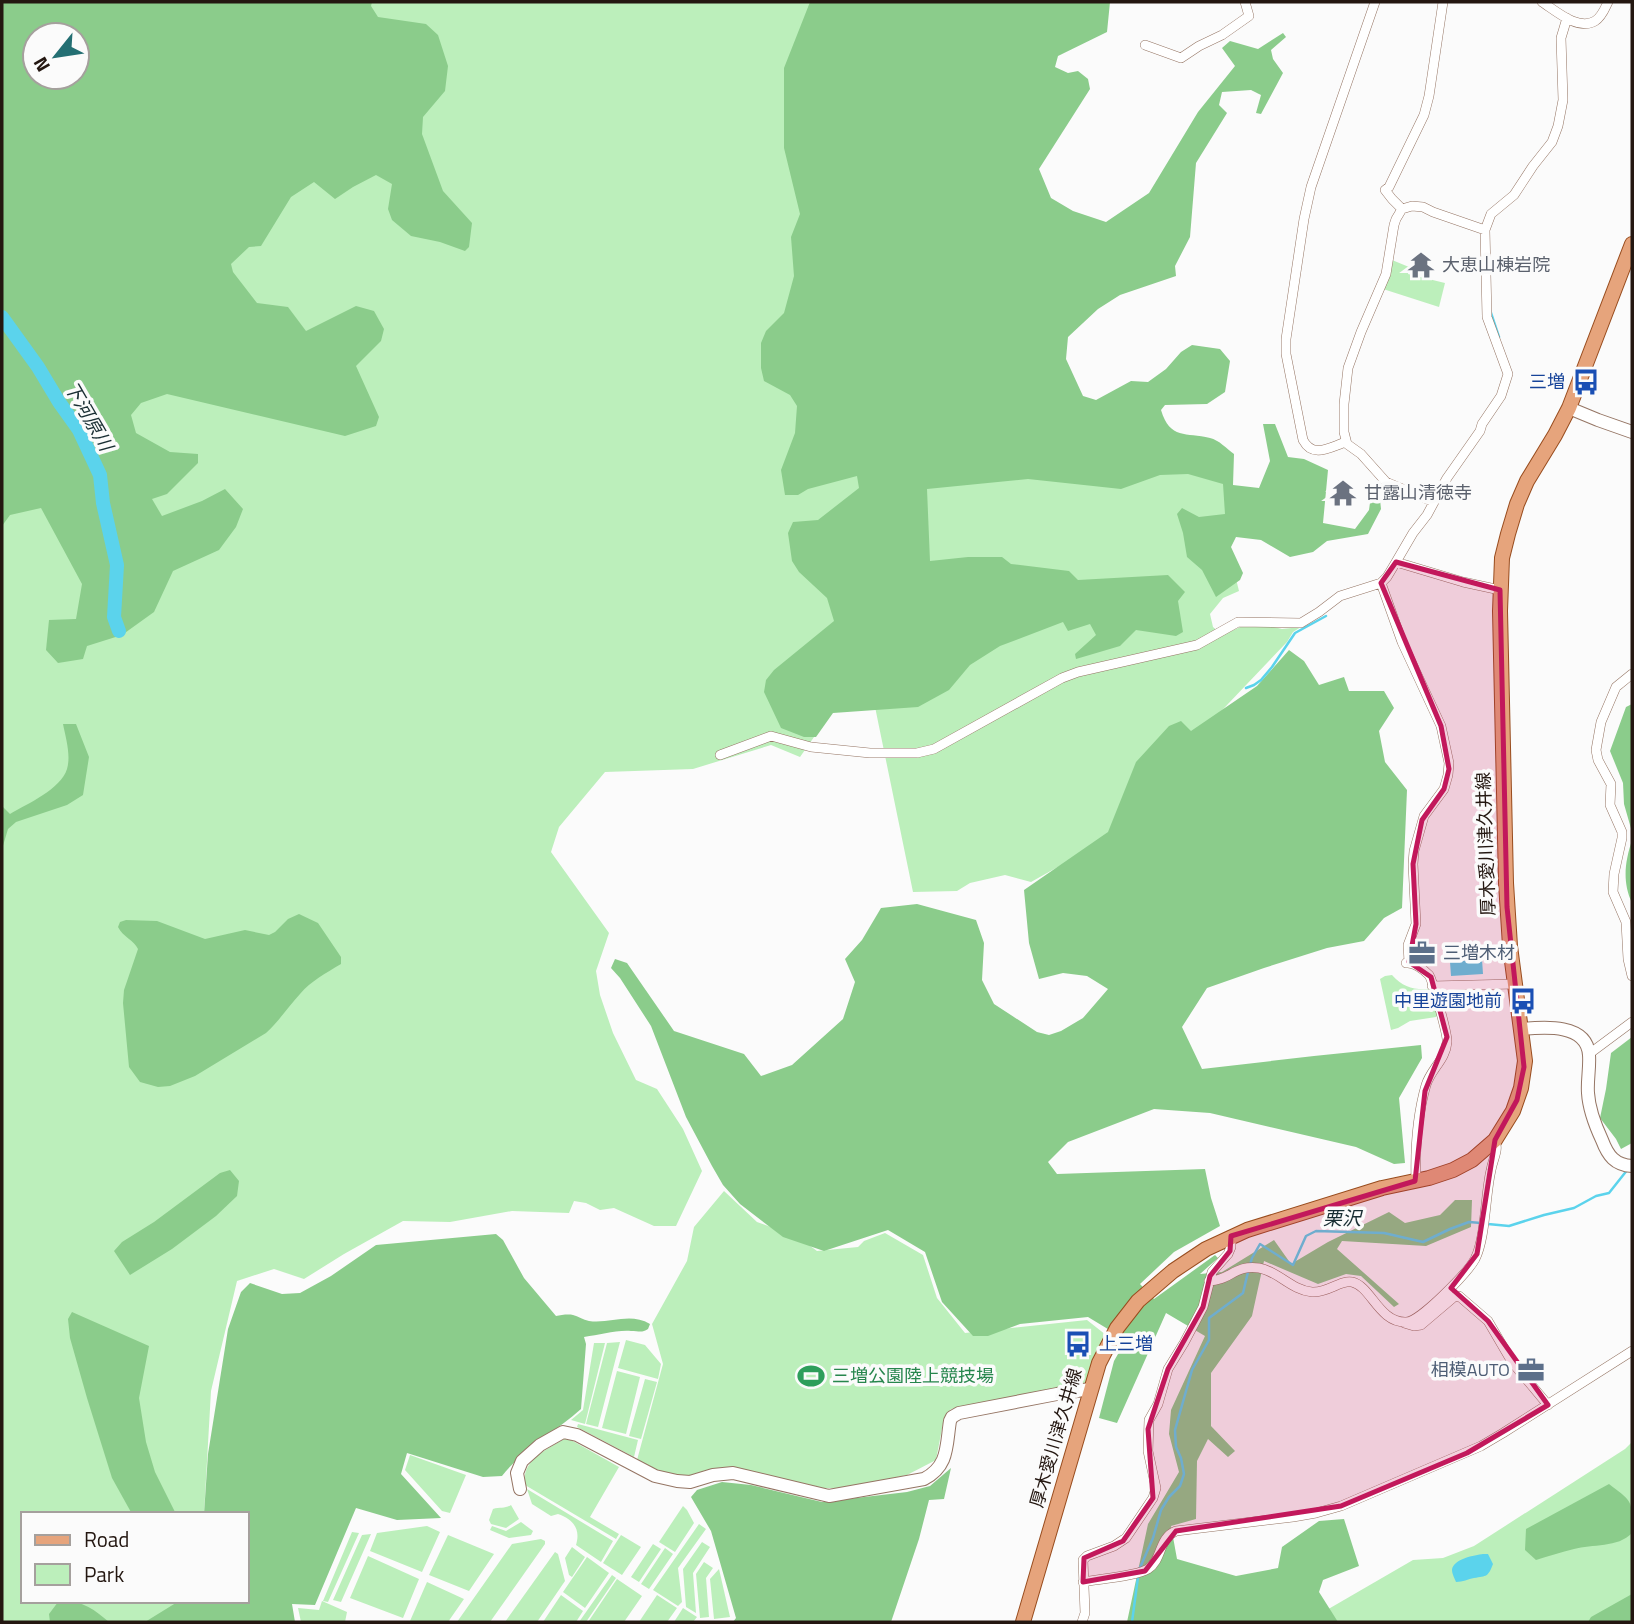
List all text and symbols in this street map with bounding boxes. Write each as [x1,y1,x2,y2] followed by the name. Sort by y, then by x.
[21,21,91,91] north arrow
[25,52,57,78] text: N
[1406,250,1436,280] temple icon: 大恵山棟岩院
[1442,251,1550,278] place label: 大恵山棟岩院
[1571,367,1601,397] bus stop icon: 三増
[1529,368,1565,395] place label: 三増
[58,376,122,458] water label: 下河原川
[1328,478,1358,508] temple icon: 甘露山清徳寺
[1364,479,1472,506] place label: 甘露山清徳寺
[1469,772,1502,916] street label: 厚木愛川津久井線
[1407,938,1437,968] office icon: 三増木材
[1443,939,1515,966] place label: 三増木材
[1508,986,1538,1016] bus stop icon: 中里遊園地前
[1394,987,1502,1014] place label: 中里遊園地前
[1323,1203,1364,1232] water label: 栗沢
[1063,1329,1093,1359] bus stop icon: 上三増
[1099,1330,1153,1357] place label: 上三増
[1516,1355,1546,1385] office icon: 相模AUTO
[1431,1356,1510,1383] place label: 相模AUTO
[796,1361,826,1391] sports icon: 三増公園陸上競技場
[832,1362,994,1389] place label: 三増公園陸上競技場
[1023,1365,1088,1511] street label: 厚木愛川津久井線
[21,1512,248,1603] legend
[84,1523,129,1555] text: Road
[84,1558,124,1590] text: Park

